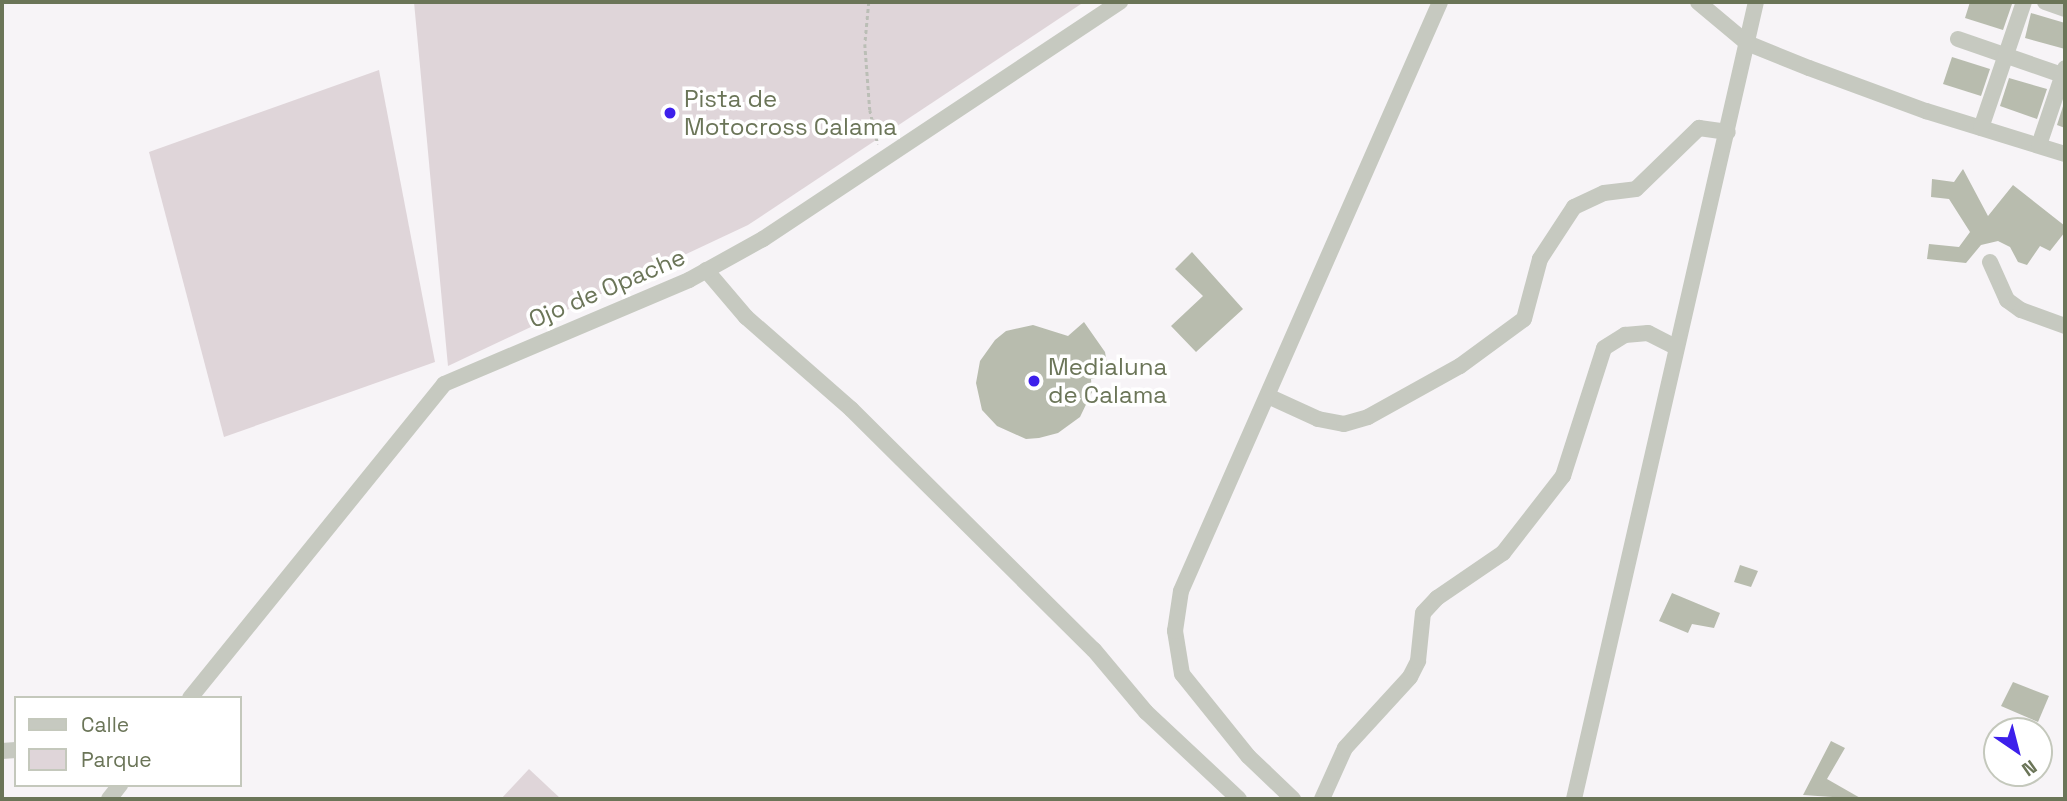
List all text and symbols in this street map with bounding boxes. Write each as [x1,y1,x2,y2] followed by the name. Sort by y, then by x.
[684,85,897,141] place label: Pista de Motocross Calama
[662,105,678,121] marker: Pista de Motocross Calama
[524,242,690,334] street label: Ojo de Opache
[1048,353,1167,409] place label: Medialuna de Calama
[1026,373,1042,389] marker: Medialuna de Calama
[14,696,242,787] legend
[81,711,129,738] text: Calle
[1983,717,2053,787] north arrow
[81,746,152,773] text: Parque
[2017,754,2042,782] text: N

